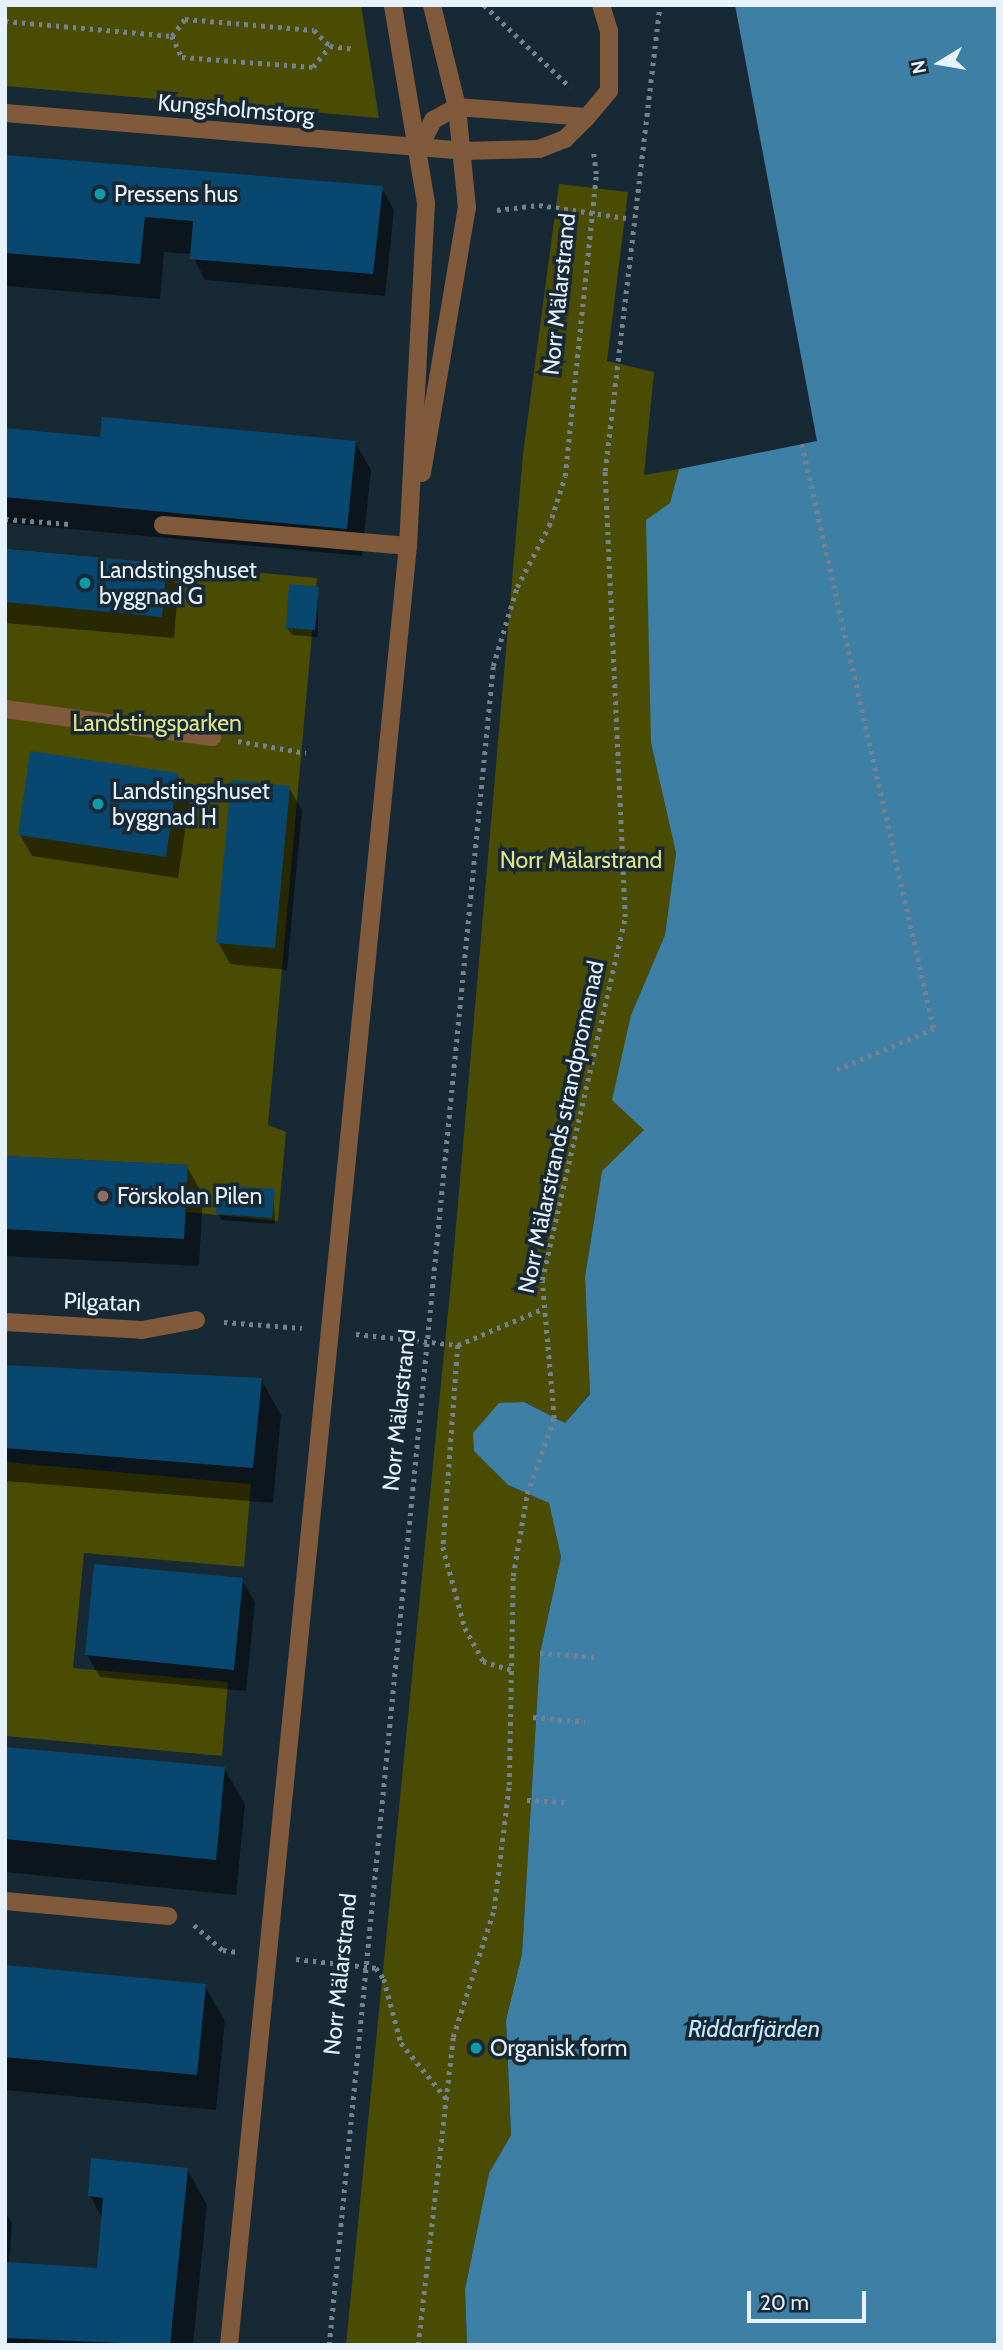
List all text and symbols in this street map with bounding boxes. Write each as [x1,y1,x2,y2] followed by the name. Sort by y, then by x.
[905,28,975,98] north arrow
[906,58,931,76] text: N
[156,88,316,130] street label: Kungsholmstorg
[114,180,238,208] place label: Pressens hus
[92,186,108,202] marker: Pressens hus
[537,212,581,376] street label: Norr Mälarstrand
[99,556,257,610] place label: Landstingshuset byggnad G
[77,575,93,591] marker: Landstingshuset byggnad G
[72,709,242,737] park label: Landstingsparken
[112,777,270,831] place label: Landstingshuset byggnad H
[90,796,106,812] marker: Landstingshuset byggnad H
[500,846,662,874] park label: Norr Mälarstrand
[512,958,610,1296] street label: Norr Mälarstrands strandpromenad
[117,1182,262,1210] place label: Förskolan Pilen
[95,1188,111,1204] marker: Förskolan Pilen
[63,1287,141,1317] street label: Pilgatan
[377,1328,421,1492] street label: Norr Mälarstrand
[318,1892,362,2056] street label: Norr Mälarstrand
[688,2015,820,2043] water label: Riddarfjärden
[490,2034,627,2062] place label: Organisk form
[468,2040,484,2056] marker: Organisk form
[751,2276,870,2320] scale bar
[760,2290,809,2315] text: 20 m

